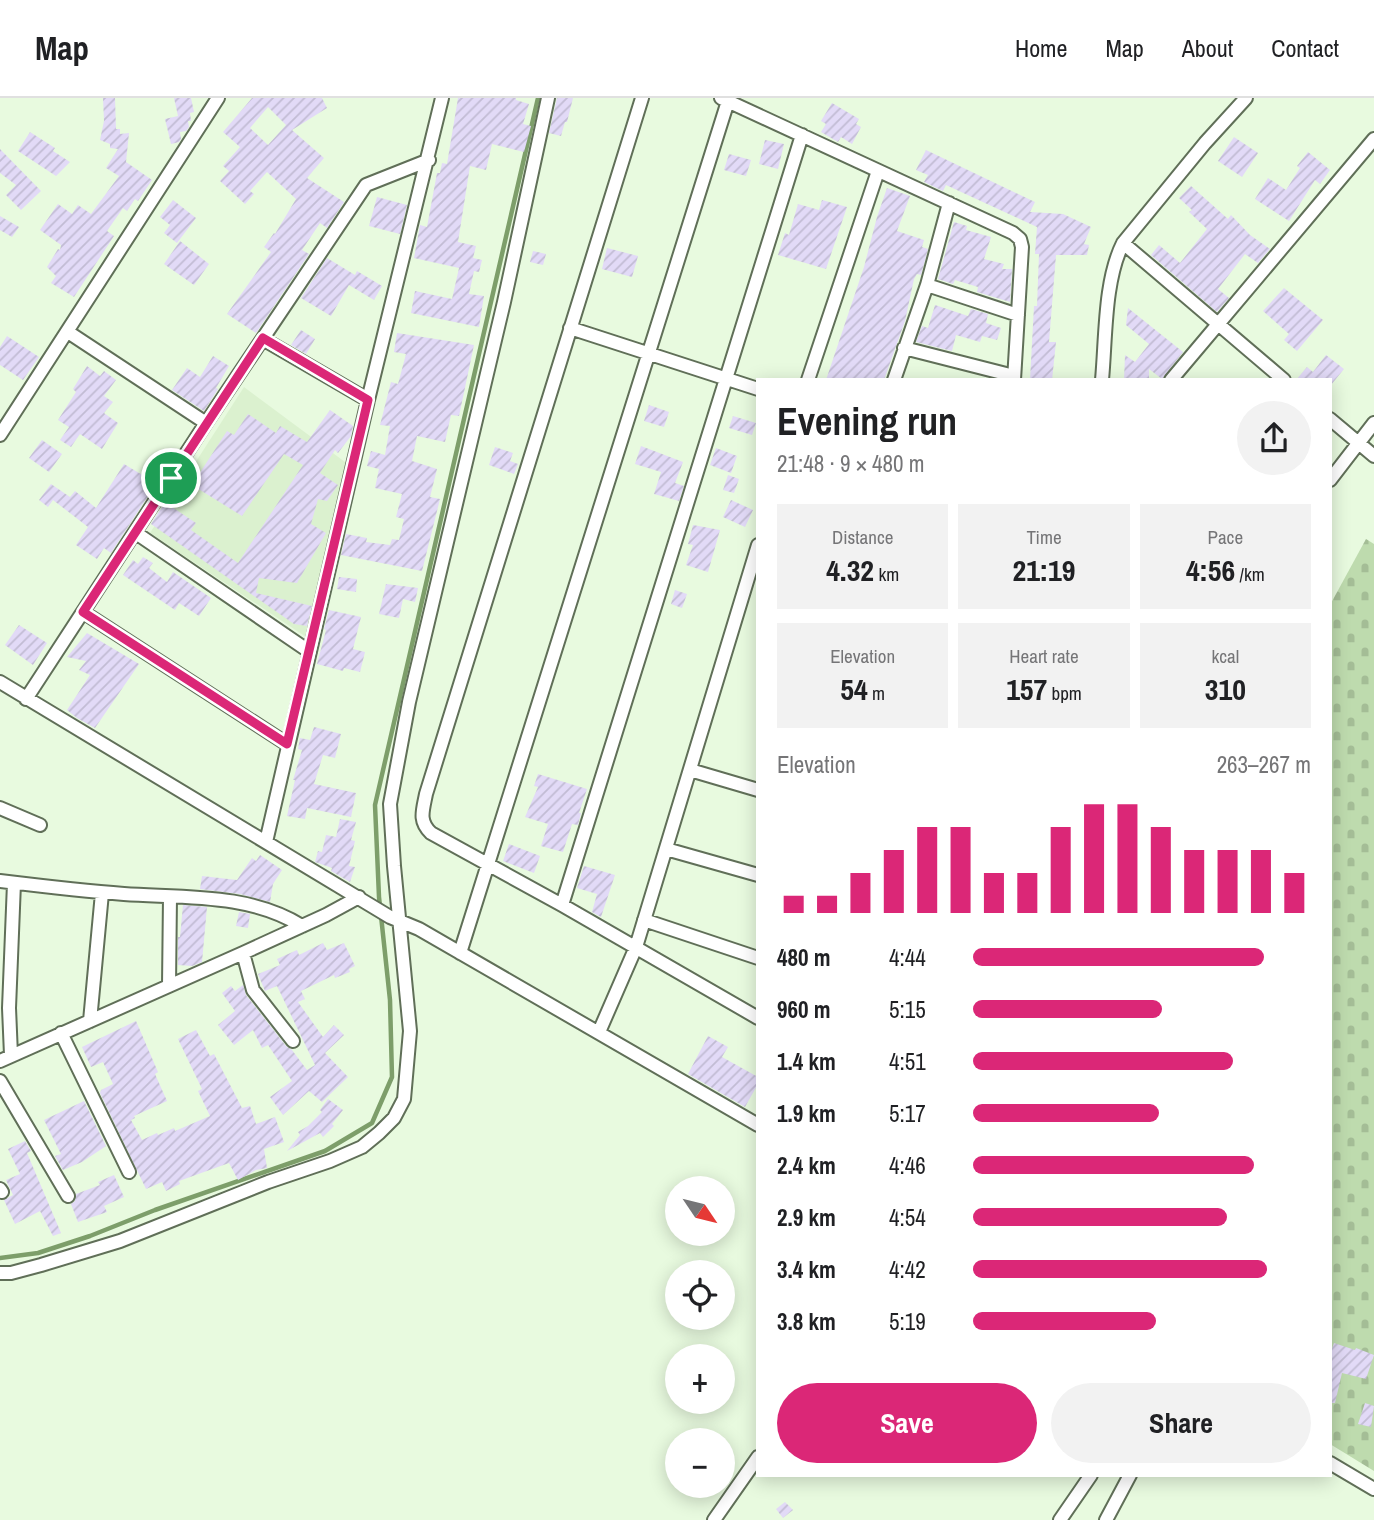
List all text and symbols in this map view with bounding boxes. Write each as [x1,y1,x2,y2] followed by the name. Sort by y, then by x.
[35,26,89,70] text: Map
[1015,32,1067,64] text: Home
[1105,32,1144,64] text: Map
[1182,32,1233,64] text: About
[1271,32,1339,64] text: Contact
[777,396,957,447] text: Evening run
[1237,401,1311,475] button: share
[141,448,201,508] pin
[777,448,924,479] text: 21:48 · 9 × 480 m
[152,459,190,497] icon: arrive
[832,524,893,550] text: Distance
[1026,524,1062,550] text: Time
[1208,524,1243,550] text: Pace
[826,550,874,590] text: 4.32
[1013,550,1075,590] text: 21:19
[1186,550,1235,590] text: 4:56
[874,561,899,587] text: km
[1235,561,1265,587] text: /km
[830,643,895,669] text: Elevation
[1009,643,1079,669] text: Heart rate
[1211,643,1239,669] text: kcal
[840,669,868,709] text: 54
[1006,669,1047,709] text: 157
[1205,669,1246,709] text: 310
[868,680,885,706] text: m
[1047,680,1082,706] text: bpm
[777,749,856,780] text: Elevation
[1217,749,1311,780] text: 263–267 m
[777,942,830,973] text: 480 m
[889,942,926,973] text: 4:44
[777,994,830,1025] text: 960 m
[889,994,926,1025] text: 5:15
[777,1046,836,1077] text: 1.4 km
[889,1046,926,1077] text: 4:51
[777,1098,836,1129] text: 1.9 km
[889,1098,926,1129] text: 5:17
[777,1150,836,1181] text: 2.4 km
[889,1150,926,1181] text: 4:46
[665,1176,735,1246] north arrow
[665,1176,735,1498] map controls
[777,1202,836,1233] text: 2.9 km
[889,1202,926,1233] text: 4:54
[777,1254,836,1285] text: 3.4 km
[889,1254,926,1285] text: 4:42
[665,1260,735,1330] button: locate
[777,1306,836,1337] text: 3.8 km
[889,1306,926,1337] text: 5:19
[665,1344,735,1414] button: +
[777,1383,1037,1463] button: Save
[1051,1383,1311,1463] button: Share
[665,1428,735,1498] button: −

